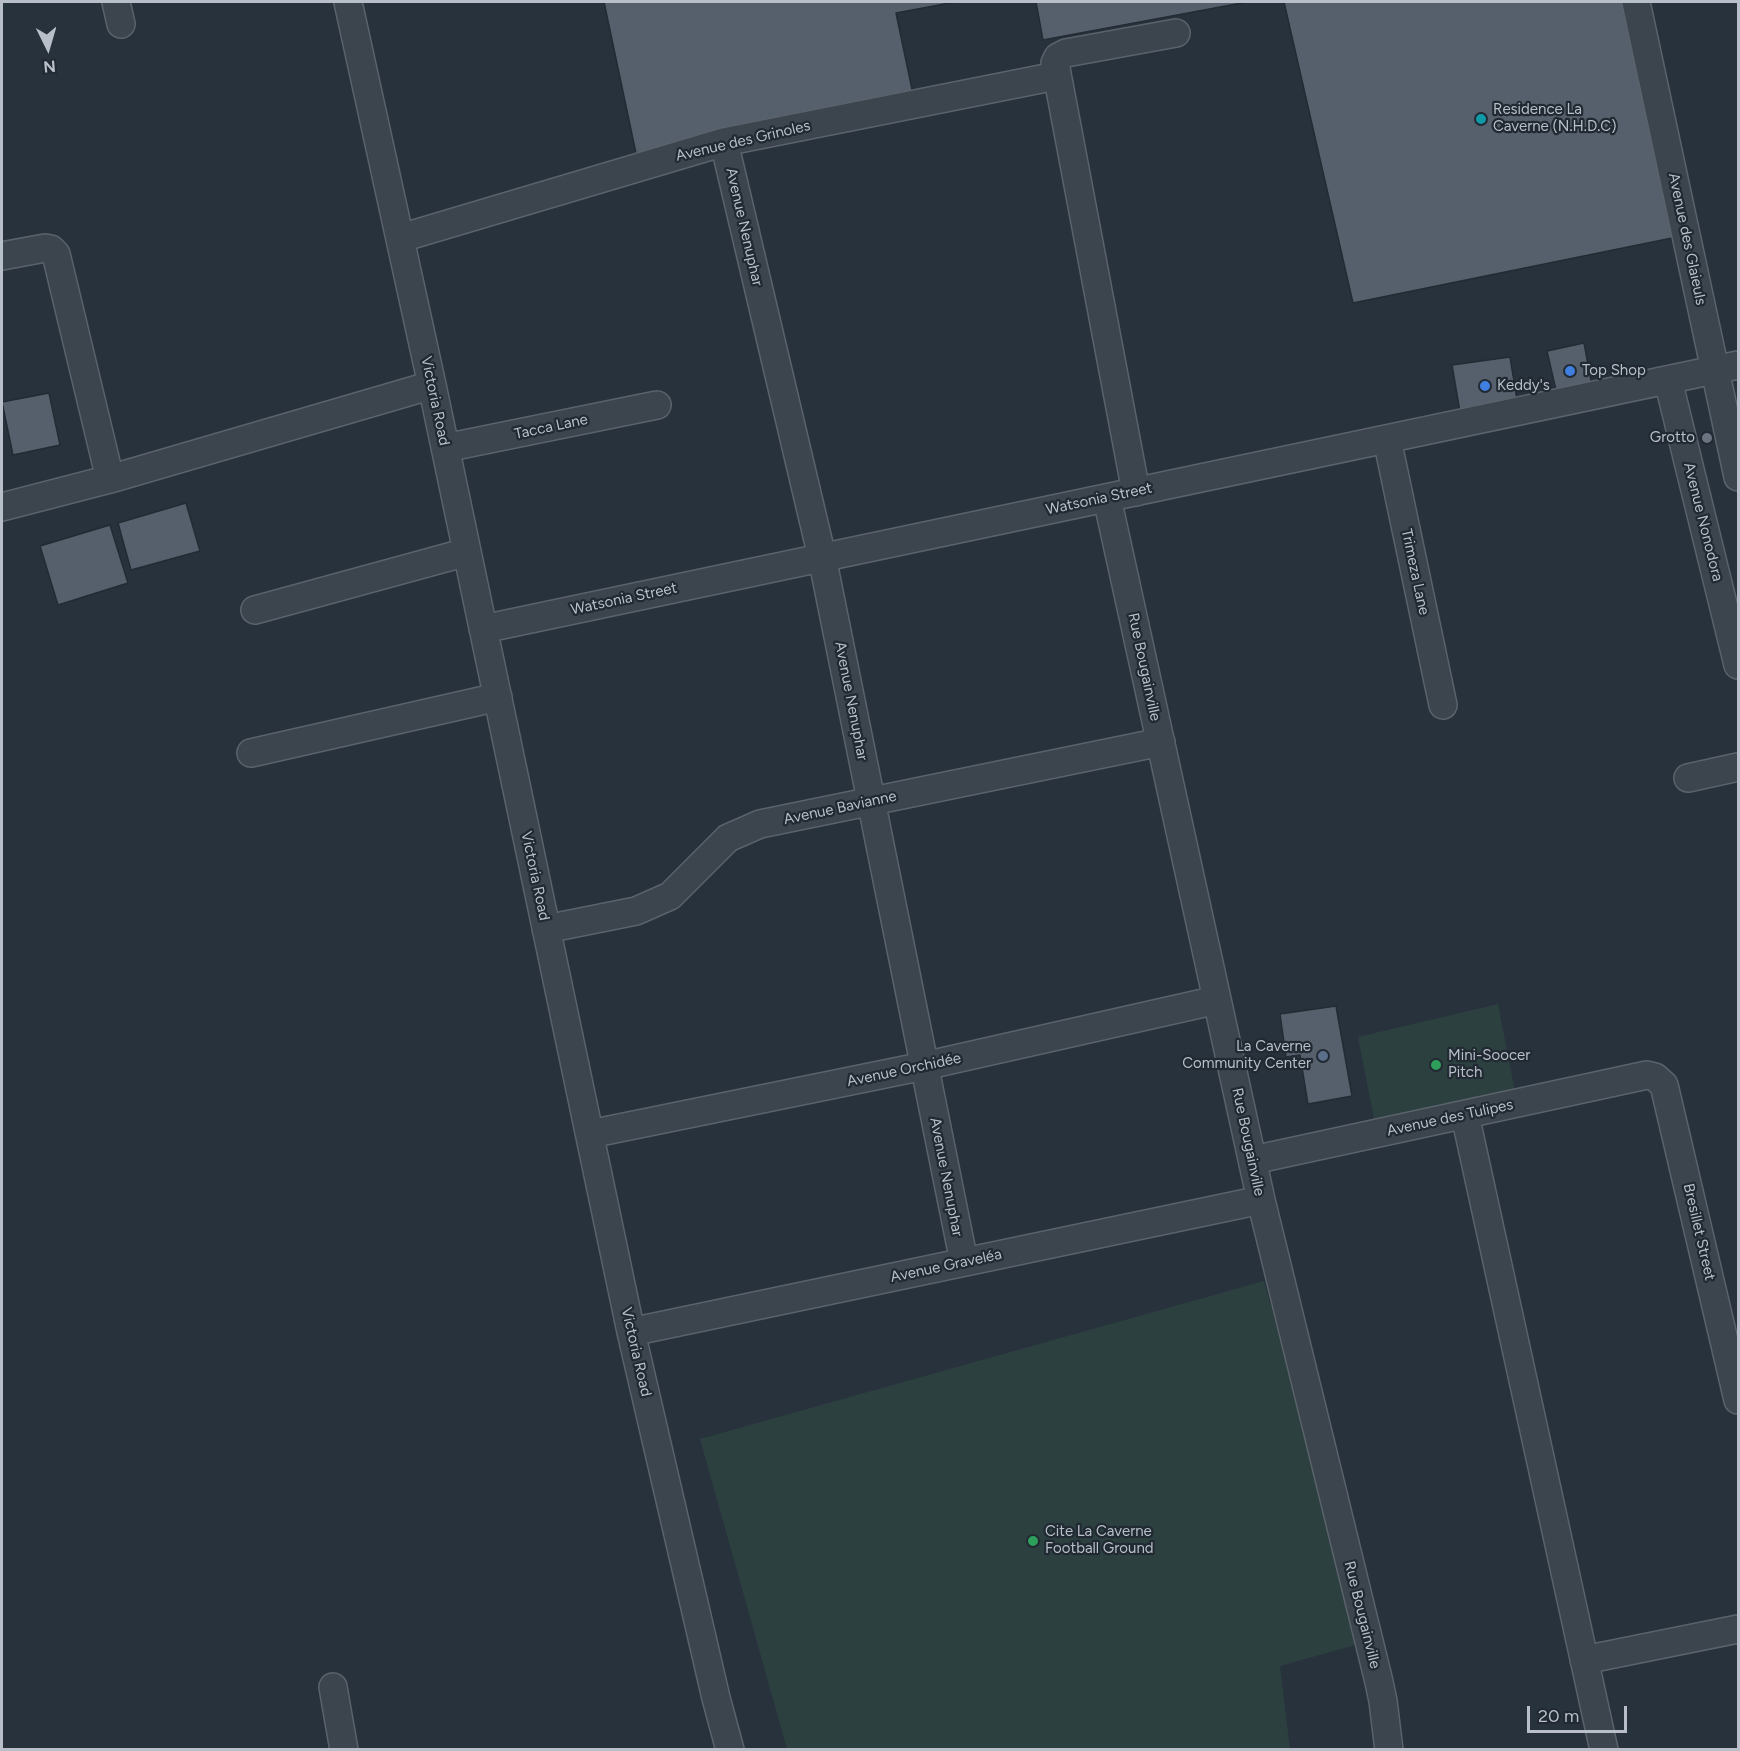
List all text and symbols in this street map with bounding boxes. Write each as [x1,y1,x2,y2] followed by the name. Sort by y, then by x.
[18,18,78,78] north arrow
[43,56,57,76] text: N
[1493,101,1616,136] place label: Residence La Caverne (N.H.D.C)
[1474,112,1488,126] marker: Residence La Caverne (N.H.D.C)
[674,117,812,165] street label: Avenue des Grinoles
[722,166,766,288] street label: Avenue Nenuphar
[1664,171,1710,307] street label: Avenue des Glaieuls
[417,355,453,447] street label: Victoria Road
[1582,362,1646,380] place label: Top Shop
[1563,364,1577,378] marker: Top Shop
[1497,377,1550,395] place label: Keddy's
[1478,379,1492,393] marker: Keddy's
[513,410,589,444] street label: Tacca Lane
[1650,429,1695,447] place label: Grotto
[1700,431,1714,445] marker: Grotto
[1680,461,1726,583] street label: Avenue Nonodora
[1044,479,1154,519] street label: Watsonia Street
[1397,527,1433,617] street label: Trimeza Lane
[569,579,679,619] street label: Watsonia Street
[1124,611,1164,723] street label: Rue Bougainville
[831,640,871,762] street label: Avenue Nenuphar
[782,787,898,829] street label: Avenue Bavianne
[517,830,553,922] street label: Victoria Road
[1182,1038,1311,1073] place label: La Caverne Community Center
[1448,1047,1530,1082] place label: Mini-Soocer Pitch
[845,1049,963,1091] street label: Avenue Orchidée
[1316,1049,1330,1063] marker: La Caverne Community Center
[1429,1058,1443,1072] marker: Mini-Soocer Pitch
[1228,1086,1268,1198] street label: Rue Bougainville
[1385,1096,1515,1140] street label: Avenue des Tulipes
[926,1116,966,1238] street label: Avenue Nenuphar
[1679,1182,1719,1282] street label: Bresillet Street
[889,1245,1003,1287] street label: Avenue Graveléa
[617,1306,655,1398] street label: Victoria Road
[1045,1523,1154,1558] place label: Cite La Caverne Football Ground
[1026,1534,1040,1548] marker: Cite La Caverne Football Ground
[1340,1559,1384,1671] street label: Rue Bougainville
[1530,1694,1630,1732] scale bar
[1538,1705,1579,1727] text: 20 m

